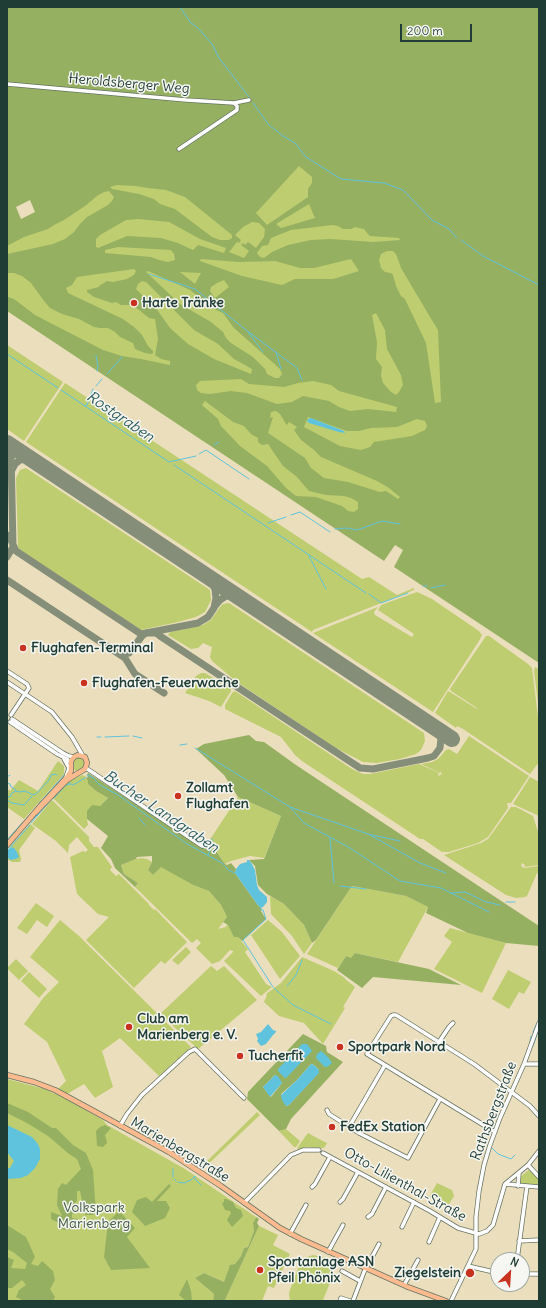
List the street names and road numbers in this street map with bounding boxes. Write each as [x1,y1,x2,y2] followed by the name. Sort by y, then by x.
[68,70,190,98] street label: Heroldsberger Weg
[467,1059,521,1163] street label: Rathsbergstraße
[128,1114,232,1186] street label: Marienbergstraße
[341,1144,469,1226] street label: Otto-Lilienthal-Straße

